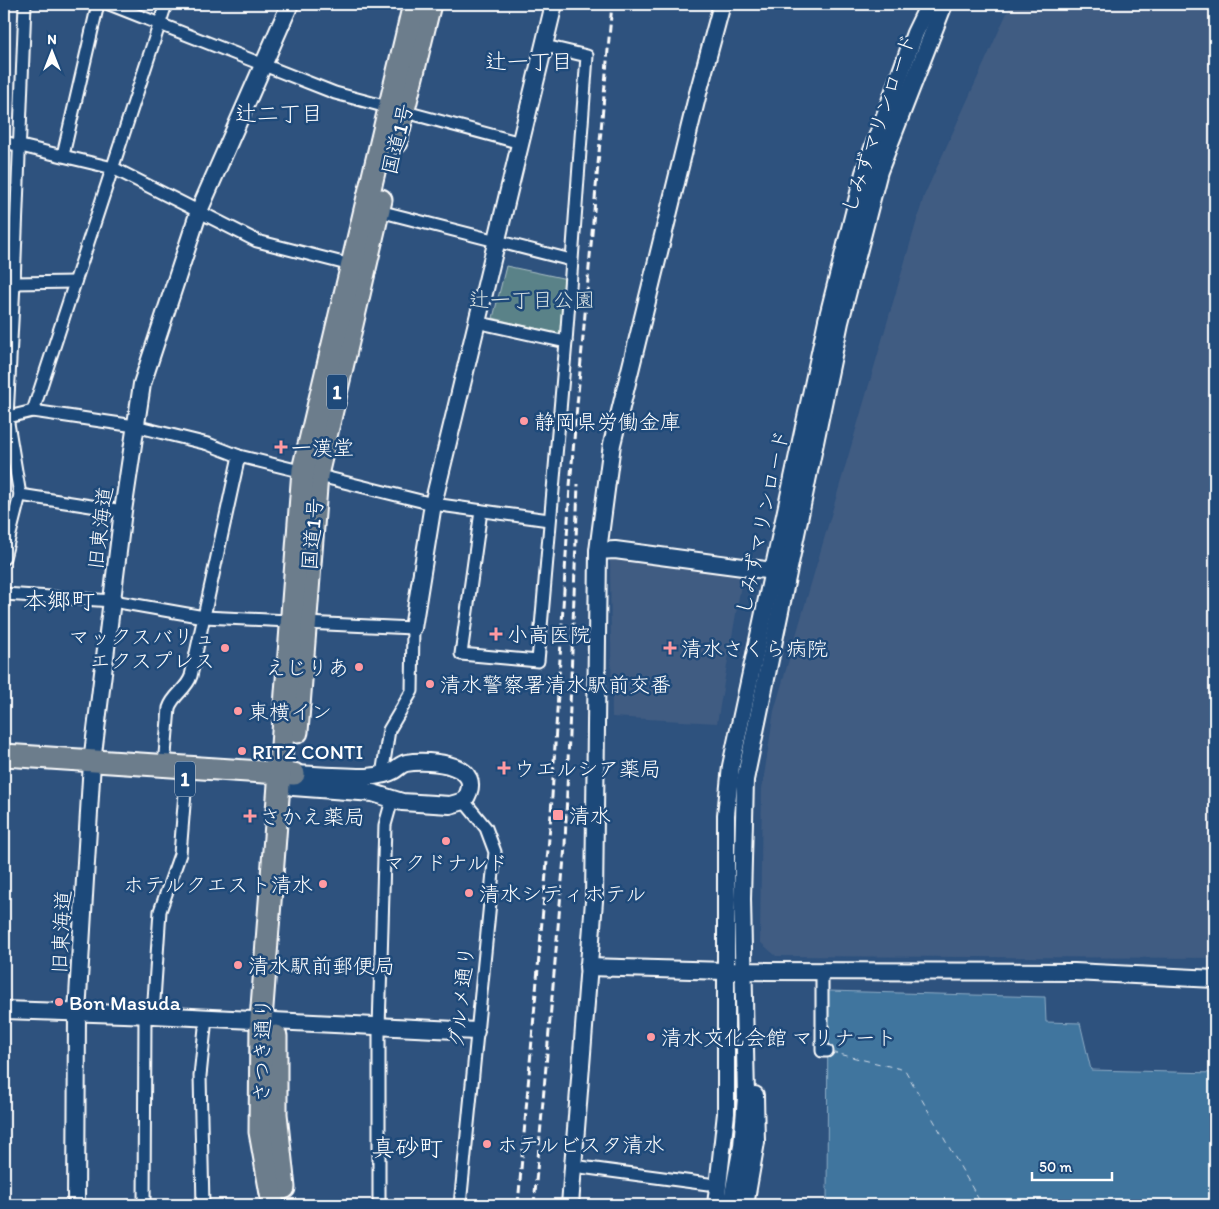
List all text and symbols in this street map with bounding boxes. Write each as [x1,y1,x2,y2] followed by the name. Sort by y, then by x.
[28,28,78,78] north arrow
[836,30,920,216] street label: しみずマリンロード
[47,31,57,48] text: N
[485,48,573,75] district label: 辻一丁目
[235,100,323,127] district label: 辻二丁目
[376,101,418,177] street label: 国道1号
[469,287,595,312] park label: 辻一丁目公園
[327,374,347,410] road number: 1
[534,409,681,434] place label: 静岡県労働金庫
[518,415,530,427] marker: 静岡県労働金庫
[730,427,794,617] street label: しみずマリンロード
[291,435,354,460] place label: 一漢堂
[275,441,287,453] marker: 一漢堂
[82,485,118,571] street label: 旧東海道
[296,497,328,571] street label: 国道1号
[23,586,95,615] district label: 本郷町
[507,622,591,647] place label: 小高医院
[68,624,215,673] place label: マックスバリュ エクスプレス
[489,627,503,641] marker: 小高医院
[681,636,828,661] place label: 清水さくら病院
[663,641,677,655] marker: 清水さくら病院
[219,642,231,654] marker: マックスバリュ エクスプレス
[265,655,349,680] place label: えじりあ
[353,661,365,673] marker: えじりあ
[440,672,671,697] place label: 清水警察署清水駅前交番
[424,678,436,690] marker: 清水警察署清水駅前交番
[248,699,332,724] place label: 東横イン
[232,705,244,717] marker: 東横イン
[252,739,363,764] place label: RITZ CONTI
[236,745,248,757] marker: RITZ CONTI
[514,756,661,781] place label: ウエルシア薬局
[175,762,195,796] road number: 1
[498,762,510,774] marker: ウエルシア薬局
[569,803,611,828] place label: 清水
[260,804,365,829] place label: さかえ薬局
[551,808,565,822] marker: 清水
[244,810,256,822] marker: さかえ薬局
[440,835,452,847] marker: マクドナルド
[384,850,508,875] place label: マクドナルド
[123,872,313,897] place label: ホテルクエスト清水
[317,878,329,890] marker: ホテルクエスト清水
[479,881,646,906] place label: 清水シティホテル
[463,887,475,899] marker: 清水シティホテル
[46,889,76,975] street label: 旧東海道
[443,944,479,1050] street label: グルメ通り
[248,953,395,978] place label: 清水駅前郵便局
[232,959,244,971] marker: 清水駅前郵便局
[69,990,181,1015] place label: Bon Masuda
[53,996,65,1008] marker: Bon Masuda
[249,997,275,1103] street label: さつき通り
[661,1025,897,1050] place label: 清水文化会館 マリナート
[645,1031,657,1043] marker: 清水文化会館 マリナート
[497,1132,665,1157] place label: ホテルビスタ清水
[371,1133,443,1162] district label: 真砂町
[481,1138,493,1150] marker: ホテルビスタ清水
[1032,1149,1112,1181] scale bar
[1039,1158,1072,1176] text: 50 m

